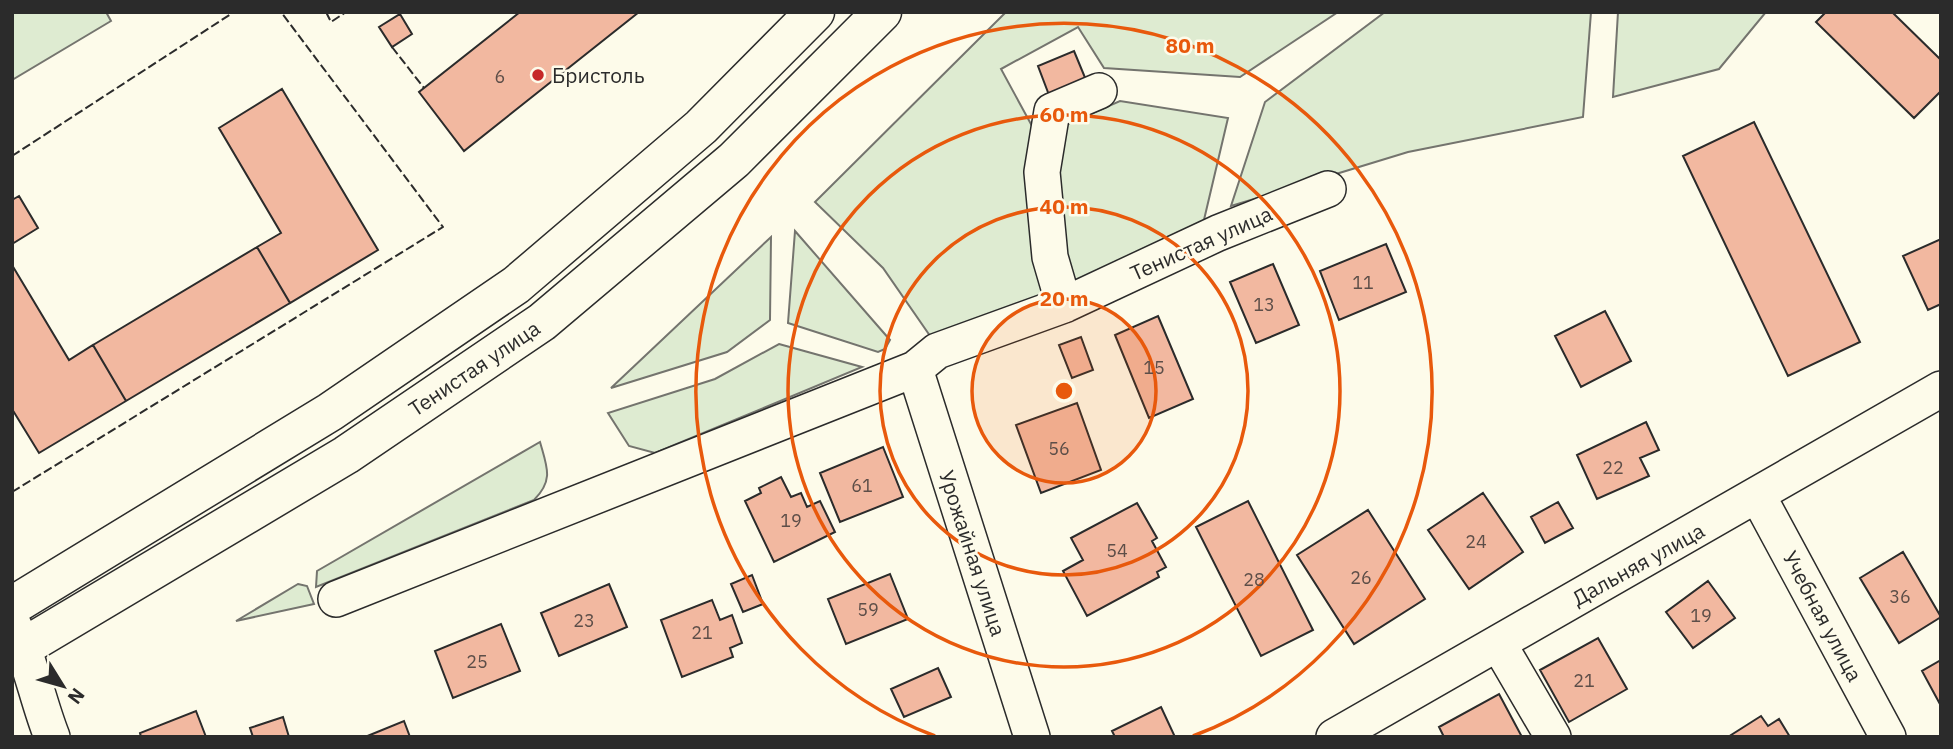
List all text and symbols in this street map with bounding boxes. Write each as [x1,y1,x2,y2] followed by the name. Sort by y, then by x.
[1166,31,1214,59] text: 80 m
[552,61,645,89] place label: Бристоль
[495,65,505,88] house number: 6
[530,67,546,83] marker: Бристоль
[1040,100,1088,128] text: 60 m
[1040,192,1088,220] text: 40 m
[1126,199,1276,287] street label: Тенистая улица
[1352,271,1374,294] house number: 11
[1040,284,1088,312] text: 20 m
[1253,293,1275,316] house number: 13
[403,314,545,422] street label: Тенистая улица
[1143,356,1165,379] house number: 15
[1052,379,1076,403] centre of rings
[1048,437,1070,460] house number: 56
[1602,456,1624,479] house number: 22
[933,467,1013,639] street label: Урожайная улица
[851,474,873,497] house number: 61
[780,509,802,532] house number: 19
[1567,516,1709,612] street label: Дальняя улица
[1465,530,1487,553] house number: 24
[1106,539,1128,562] house number: 54
[1777,546,1869,686] street label: Учебная улица
[1350,566,1372,589] house number: 26
[1243,568,1265,591] house number: 28
[1889,585,1911,608] house number: 36
[857,598,879,621] house number: 59
[1690,604,1712,627] house number: 19
[573,609,595,632] house number: 23
[691,621,713,644] house number: 21
[466,650,488,673] house number: 25
[28,651,98,721] north arrow
[1573,669,1595,692] house number: 21
[63,684,90,709] text: N

